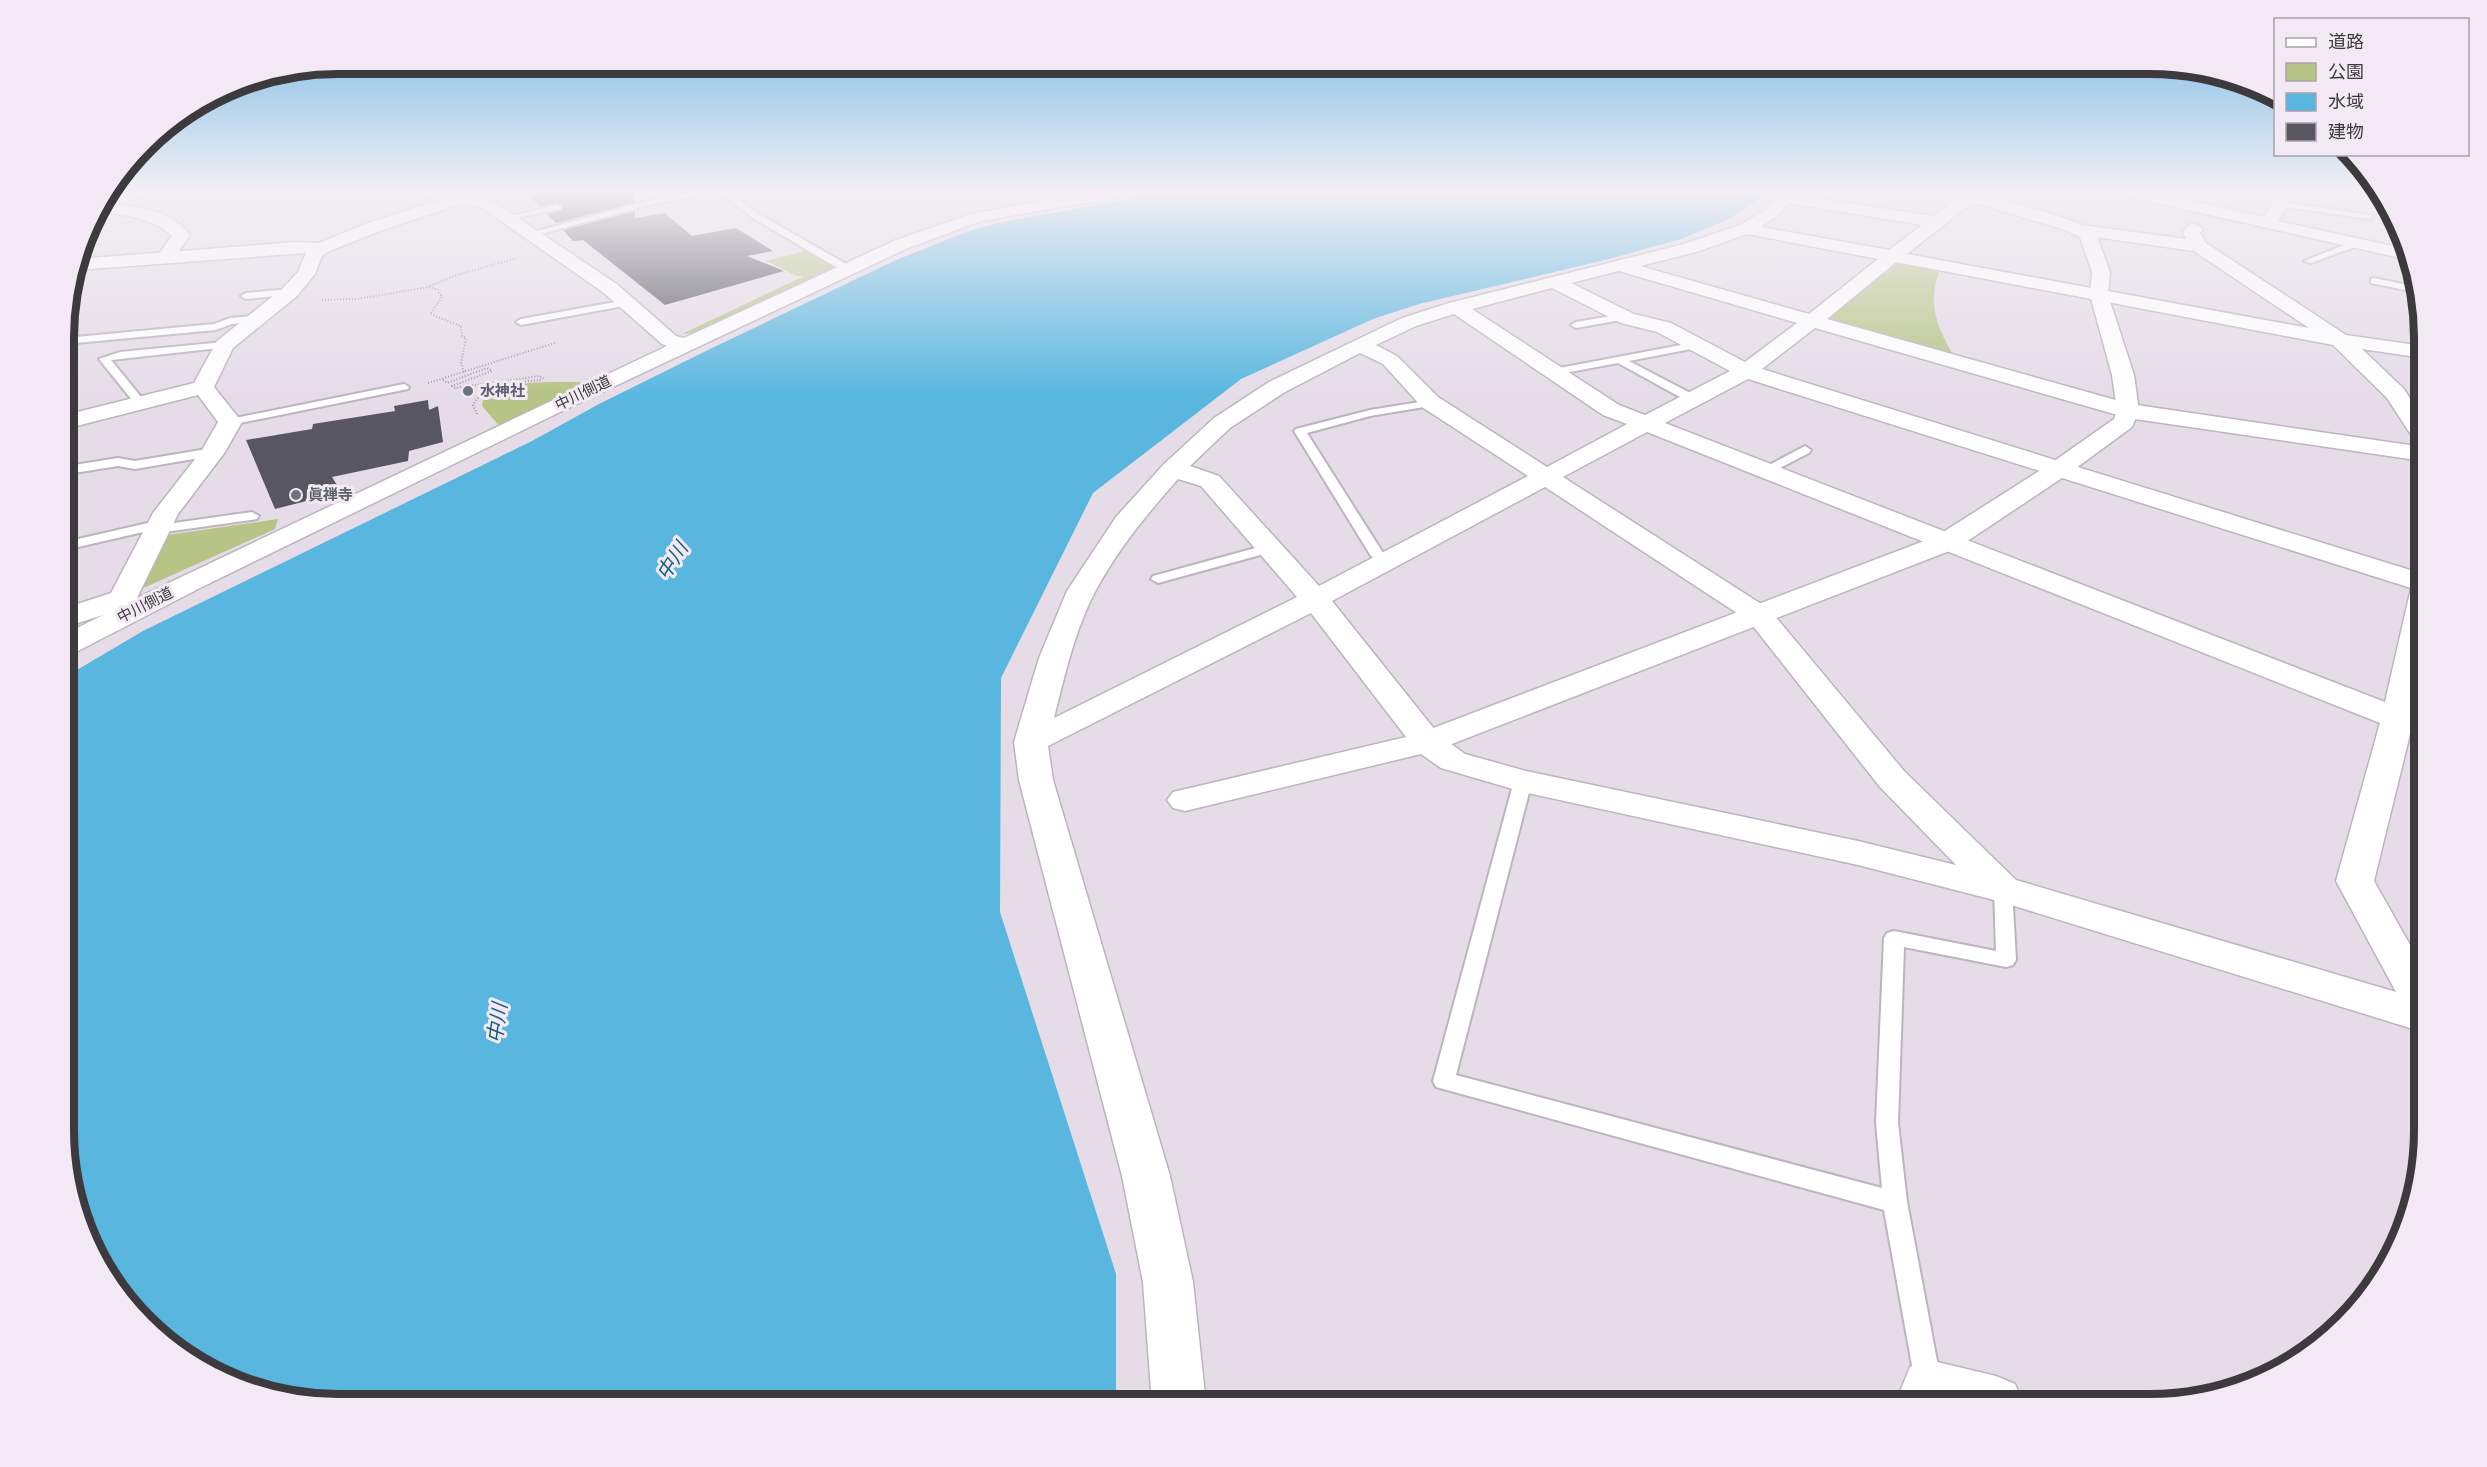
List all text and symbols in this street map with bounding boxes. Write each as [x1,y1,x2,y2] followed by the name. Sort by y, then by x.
[2274,18,2469,156] legend
[2328,30,2364,52] text: 道路
[2328,60,2364,82] text: 公園
[2328,90,2364,112] text: 水域
[2328,120,2364,142] text: 建物
[552,371,613,413] street label: 中川側道
[480,381,525,399] place label: 水神社
[461,384,475,398] marker: 水神社
[308,485,353,503] place label: 眞禅寺
[289,488,303,502] marker: 眞禅寺
[650,535,693,584] water label: 中川
[114,582,175,626] street label: 中川側道
[481,999,511,1044] water label: 中川

